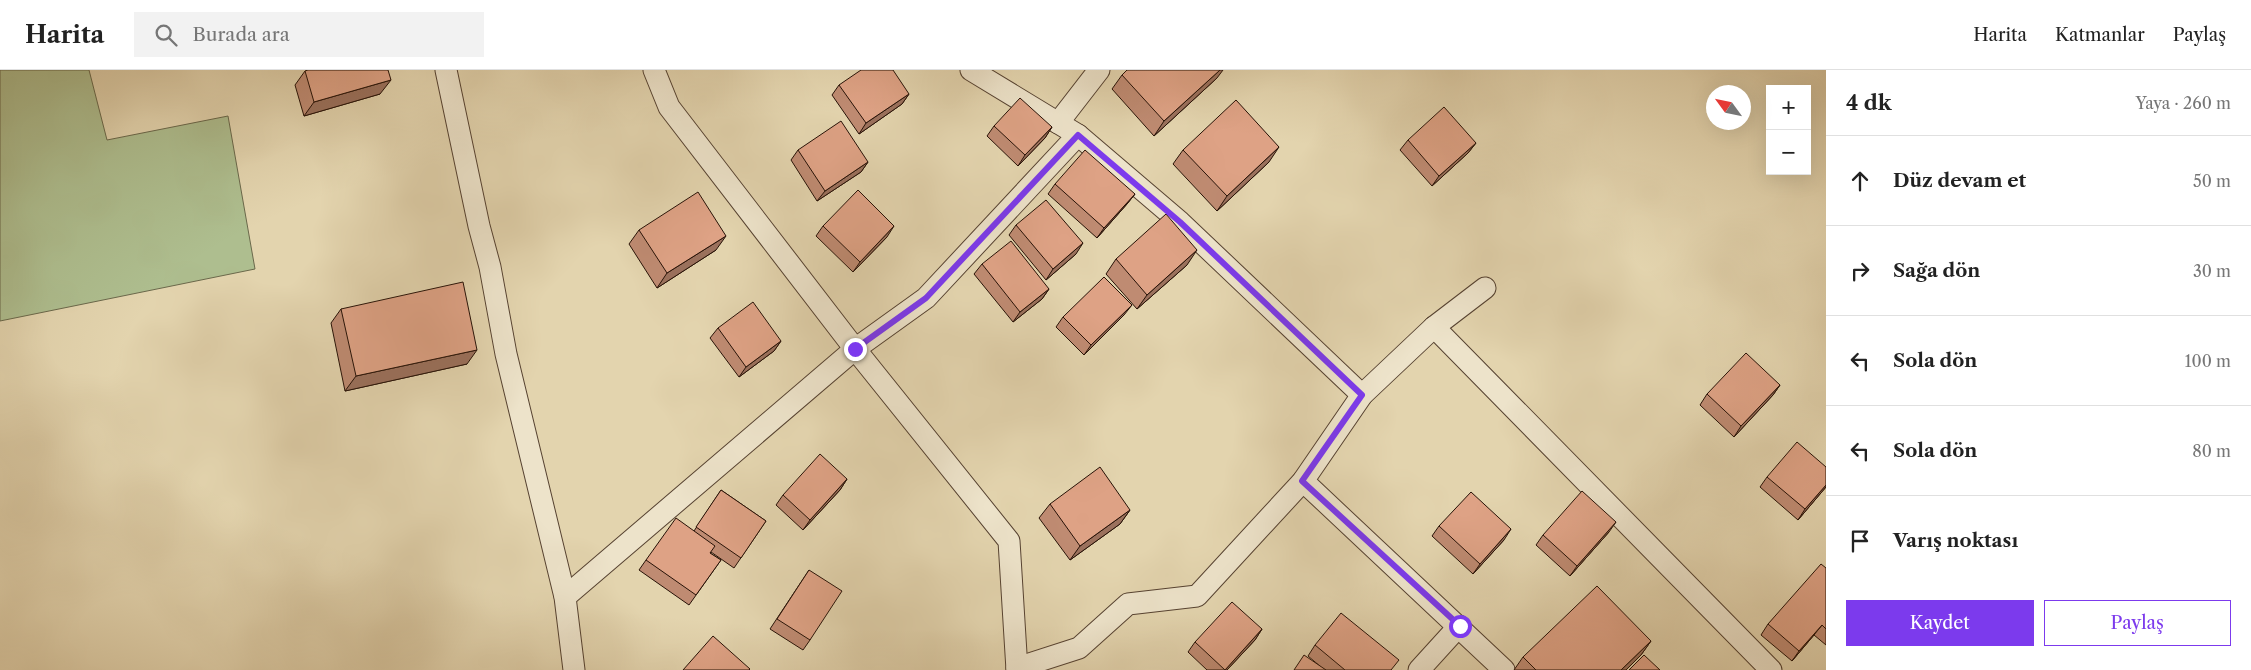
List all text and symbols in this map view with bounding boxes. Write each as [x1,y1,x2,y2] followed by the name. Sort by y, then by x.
[134,12,484,57] search box
[25,20,104,49] text: Harita
[152,21,180,49] icon: search
[192,23,290,46] text: Burada ara
[1973,24,2027,46] text: Harita
[2055,24,2145,46] text: Katmanlar
[2173,24,2226,46] text: Paylaş
[1706,85,1751,130] north arrow
[1766,85,1811,175] map controls
[1766,85,1811,130] button: +
[1846,90,1892,115] text: 4 dk
[2136,93,2231,113] text: Yaya · 260 m
[1766,130,1811,175] button: −
[1846,167,1874,195] icon: ahead
[1893,169,2026,192] text: Düz devam et
[2193,171,2231,191] text: 50 m
[1846,257,1874,285] icon: right
[1893,259,1980,282] text: Sağa dön
[2193,261,2231,281] text: 30 m
[844,338,867,361] route end
[1846,347,1874,375] icon: left
[1893,349,1977,372] text: Sola dön
[2185,351,2231,371] text: 100 m
[1846,437,1874,465] icon: left
[1893,439,1977,462] text: Sola dön
[2192,441,2231,461] text: 80 m
[1846,527,1874,555] icon: arrive
[1893,529,2018,552] text: Varış noktası
[1846,600,2034,646] button: Kaydet
[2044,600,2231,646] button: Paylaş
[1449,615,1472,638] route start

